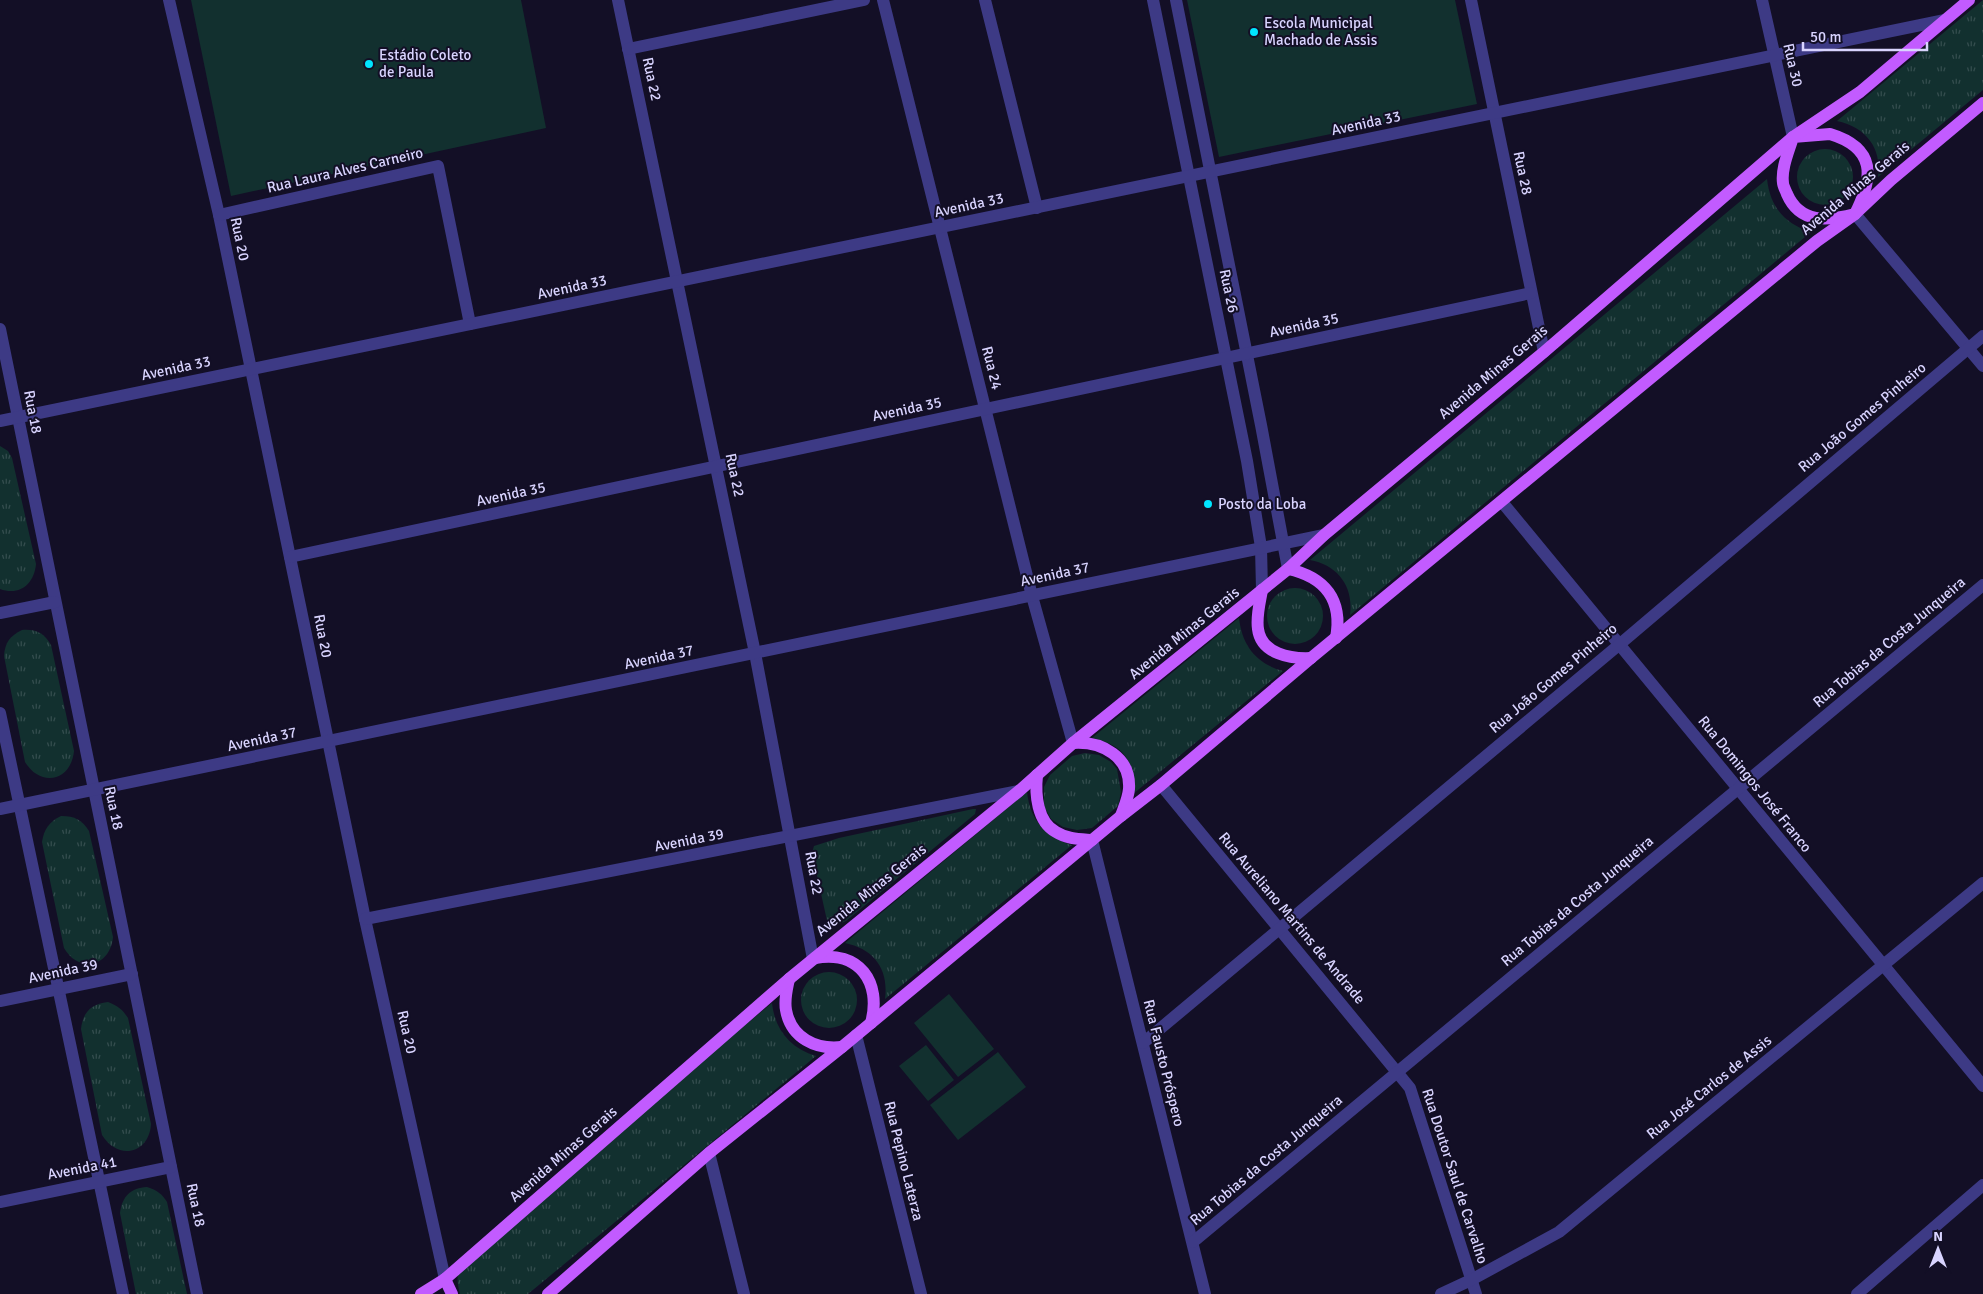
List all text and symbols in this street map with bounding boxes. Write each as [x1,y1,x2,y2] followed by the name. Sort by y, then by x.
[1264,14,1378,49] place label: Escola Municipal Machado de Assis
[1803,20,1927,52] scale bar
[1248,26,1260,38] marker: Escola Municipal Machado de Assis
[1810,28,1841,46] text: 50 m
[1779,42,1807,88] street label: Rua 30
[379,46,472,81] place label: Estádio Coleto de Paula
[639,56,665,102] street label: Rua 22
[363,58,375,70] marker: Estádio Coleto de Paula
[1330,107,1402,139] street label: Avenida 33
[1797,137,1914,239] street label: Avenida Minas Gerais
[265,143,425,197] street label: Rua Laura Alves Carneiro
[1510,150,1536,196] street label: Rua 28
[933,189,1005,221] street label: Avenida 33
[227,216,253,262] street label: Rua 20
[1216,268,1242,314] street label: Rua 26
[536,271,608,303] street label: Avenida 33
[1268,309,1340,341] street label: Avenida 35
[1435,321,1552,423] street label: Avenida Minas Gerais
[978,344,1006,392] street label: Rua 24
[140,352,212,384] street label: Avenida 33
[1794,358,1930,476] street label: Rua João Gomes Pinheiro
[20,389,46,435] street label: Rua 18
[871,393,943,425] street label: Avenida 35
[722,452,748,498] street label: Rua 22
[475,478,547,510] street label: Avenida 35
[1218,495,1306,513] place label: Posto da Loba
[1202,498,1214,510] marker: Posto da Loba
[1019,558,1091,590] street label: Avenida 37
[1809,573,1969,711] street label: Rua Tobias da Costa Junqueira
[1125,583,1243,683] street label: Avenida Minas Gerais
[310,613,336,659] street label: Rua 20
[1485,619,1621,737] street label: Rua João Gomes Pinheiro
[623,641,695,673] street label: Avenida 37
[1694,712,1816,856] street label: Rua Domingos José Franco
[226,723,298,755] street label: Avenida 37
[101,785,127,831] street label: Rua 18
[653,824,725,856] street label: Avenida 39
[1215,829,1369,1007] street label: Rua Aureliano Martins de Andrade
[1497,832,1657,970] street label: Rua Tobias da Costa Junqueira
[812,840,930,940] street label: Avenida Minas Gerais
[801,850,827,896] street label: Rua 22
[27,955,99,987] street label: Avenida 39
[1140,998,1189,1128] street label: Rua Fausto Próspero
[393,1009,421,1055] street label: Rua 20
[1643,1031,1775,1143] street label: Rua José Carlos de Assis
[1418,1086,1492,1266] street label: Rua Doutor Saul de Carvalho
[1186,1091,1346,1229] street label: Rua Tobias da Costa Junqueira
[880,1099,928,1223] street label: Rua Pepino Laterza
[505,1102,621,1206] street label: Avenida Minas Gerais
[46,1152,118,1184] street label: Avenida 41
[183,1182,209,1228] street label: Rua 18
[1913,1224,1963,1274] north arrow
[1933,1228,1943,1245] text: N

